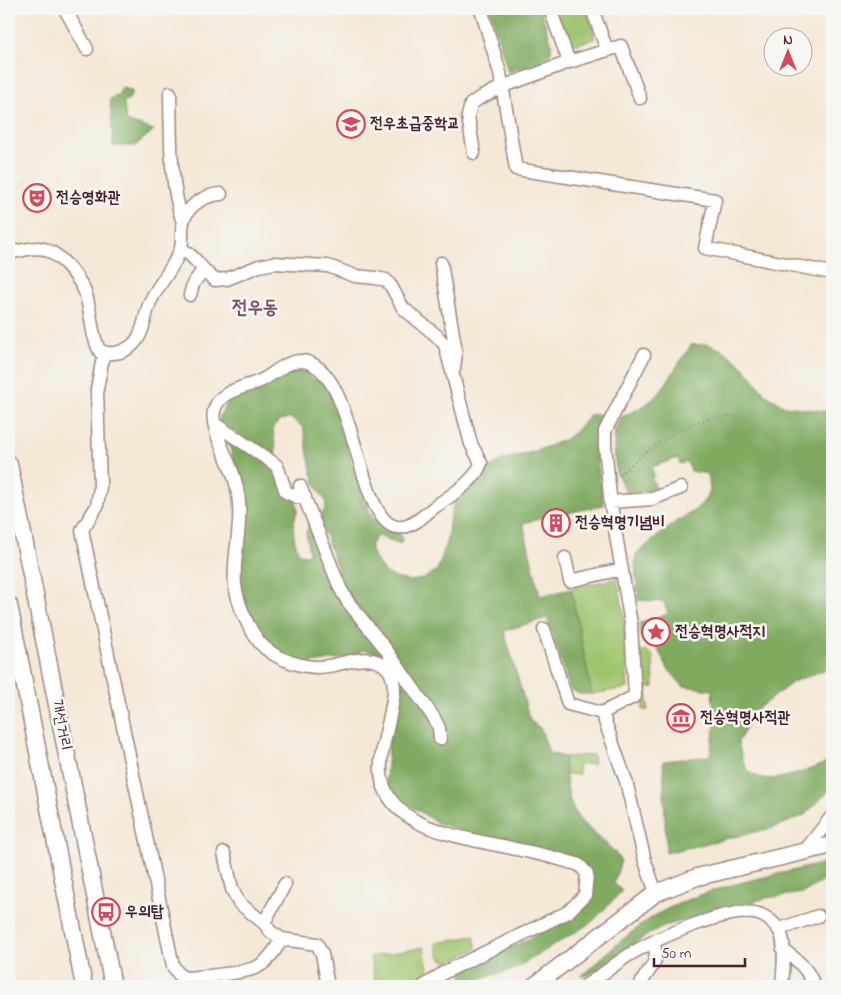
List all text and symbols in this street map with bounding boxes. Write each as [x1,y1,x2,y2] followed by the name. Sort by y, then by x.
[764,28,814,78] north arrow
[783,30,793,51] text: N
[336,109,366,139] school or university icon: 전우초급중학교
[370,112,460,136] place label: 전우초급중학교
[22,183,52,213] theatre icon: 전승영화관
[56,186,121,210] place label: 전승영화관
[232,295,278,322] district label: 전우동
[541,508,571,538] building icon: 전승혁명기념비
[575,511,665,535] place label: 전승혁명기념비
[641,617,671,647] place icon: 전승혁명사적지
[675,620,765,644] place label: 전승혁명사적지
[44,697,78,753] street label: 개선거리
[666,703,696,733] museum icon: 전승혁명사적관
[700,706,790,730] place label: 전승혁명사적관
[91,897,121,927] bus stop icon: 우의탑
[125,900,164,924] place label: 우의탑
[654,935,745,967] scale bar
[661,943,692,965] text: 50 m

